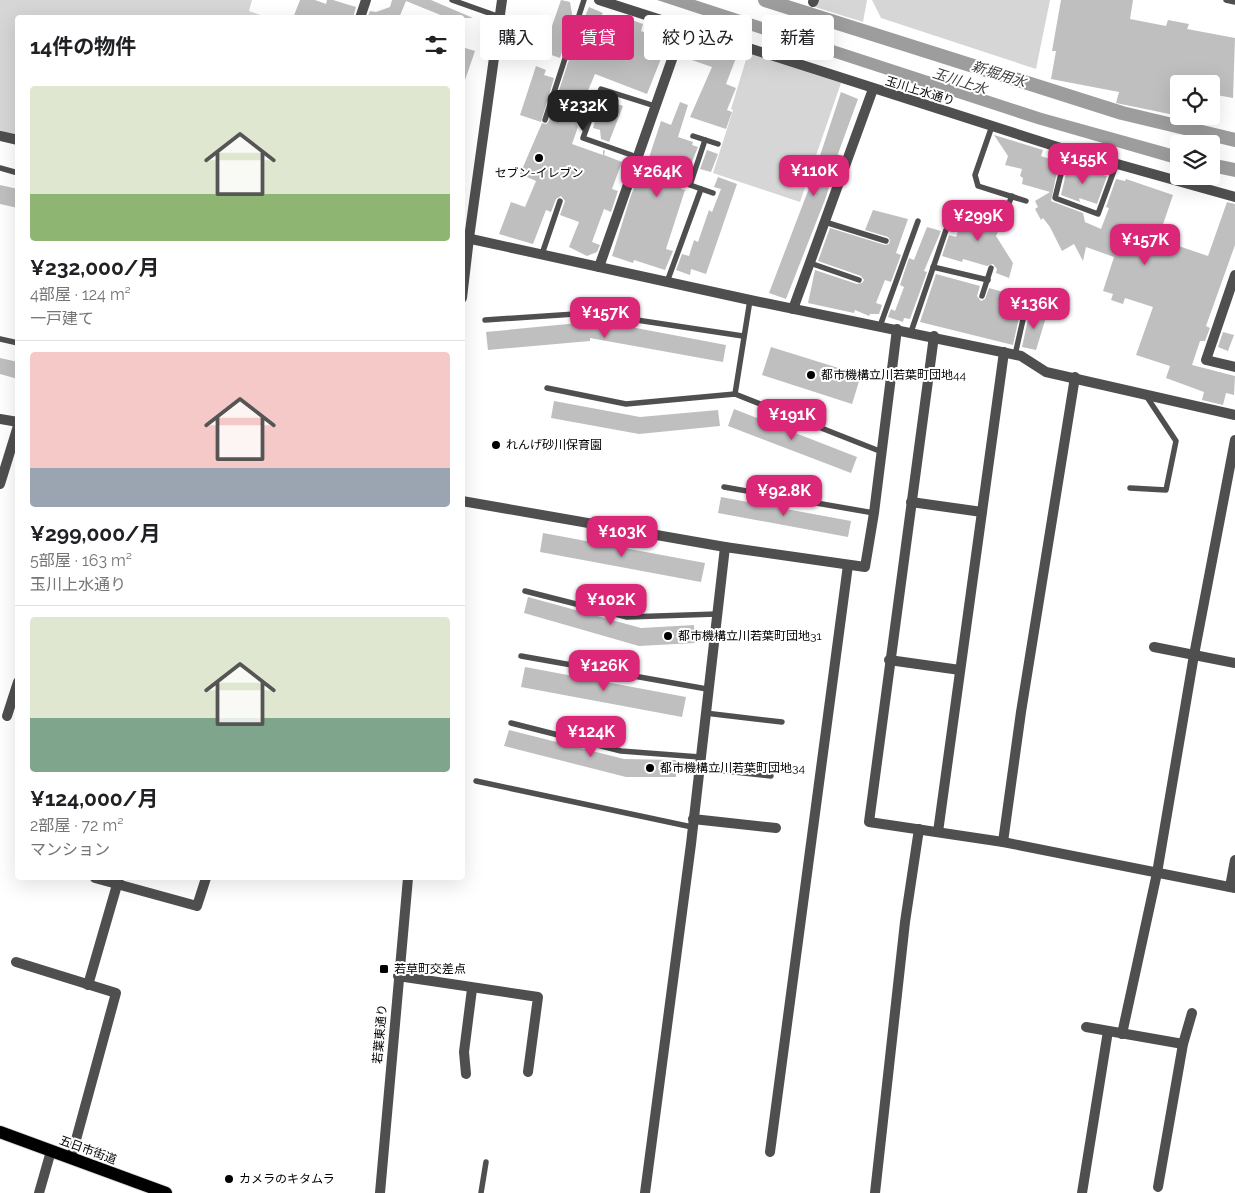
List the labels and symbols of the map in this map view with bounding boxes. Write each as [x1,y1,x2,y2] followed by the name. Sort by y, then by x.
[970,58,1030,91] water label: 新堀用水
[931,65,991,98] water label: 玉川上水
[884,74,956,108] street label: 玉川上水通り
[548,90,618,132] pin: ¥232K
[1048,142,1118,185] pin: ¥155K
[533,152,545,164] marker: セブン-イレブン
[779,154,849,197] pin: ¥110K
[622,156,692,198] pin: ¥264K
[494,166,584,180] place label: セブン-イレブン
[943,200,1013,242] pin: ¥299K
[1110,224,1180,266] pin: ¥157K
[999,288,1069,330] pin: ¥136K
[570,296,640,339] pin: ¥157K
[821,368,967,382] place label: 都市機構立川若葉町団地44
[805,369,817,381] marker: 都市機構立川若葉町団地44
[757,398,827,441] pin: ¥191K
[506,438,602,452] place label: れんげ砂川保育園
[490,439,502,451] marker: れんげ砂川保育園
[743,474,825,517] pin: ¥92.8K
[587,516,657,558] pin: ¥103K
[576,584,646,626] pin: ¥102K
[678,629,822,643] place label: 都市機構立川若葉町団地31
[662,630,674,642] marker: 都市機構立川若葉町団地31
[569,650,639,692] pin: ¥126K
[556,716,626,758] pin: ¥124K
[660,761,805,775] place label: 都市機構立川若葉町団地34
[644,762,656,774] marker: 都市機構立川若葉町団地34
[394,962,466,976] place label: 若草町交差点
[378,963,390,975] marker: 若草町交差点
[370,1003,390,1065] street label: 若葉東通り
[57,1133,119,1167] street label: 五日市街道
[239,1172,334,1186] place label: カメラのキタムラ
[223,1173,235,1185] marker: カメラのキタムラ

